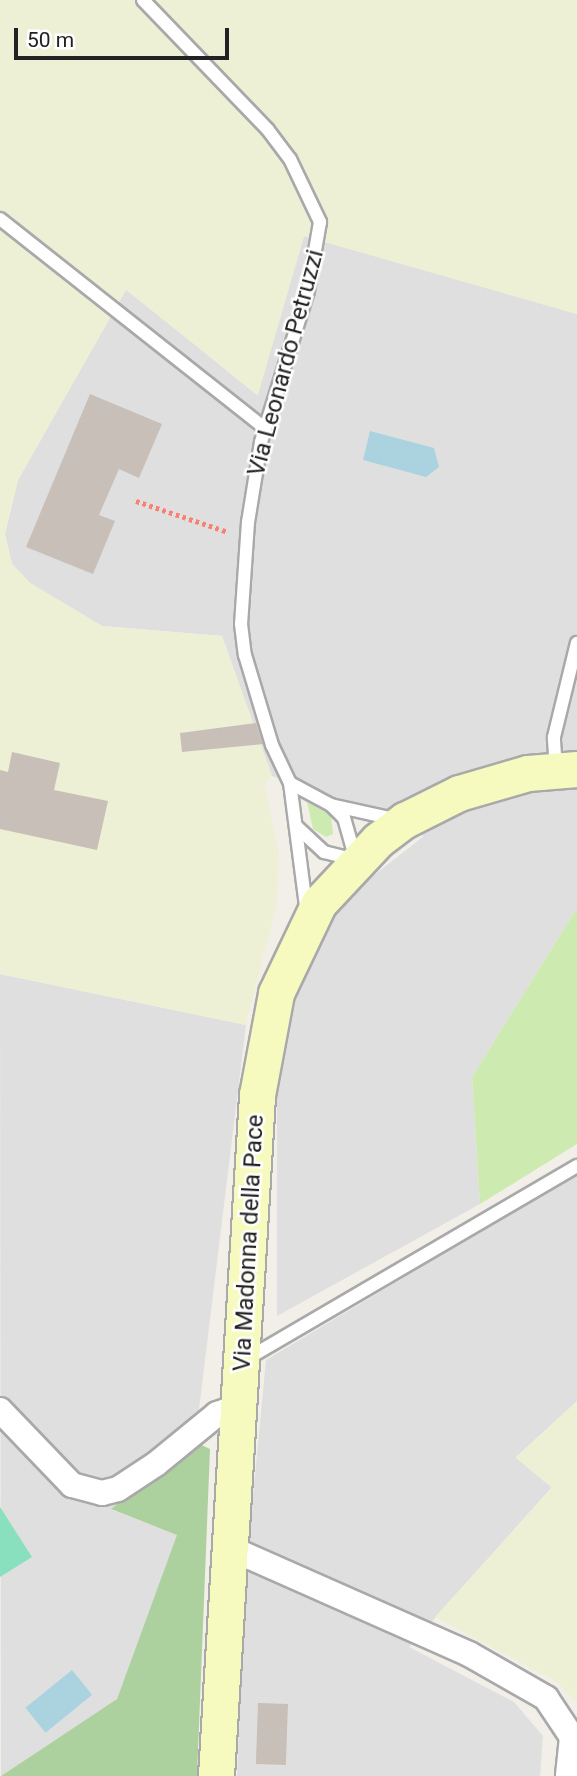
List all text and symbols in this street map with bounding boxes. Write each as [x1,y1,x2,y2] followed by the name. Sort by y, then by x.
[18,14,233,58] scale bar
[27,28,74,52] text: 50 m
[242,247,330,479] street label: Via Leonardo Petruzzi
[228,1114,270,1372] street label: Via Madonna della Pace

